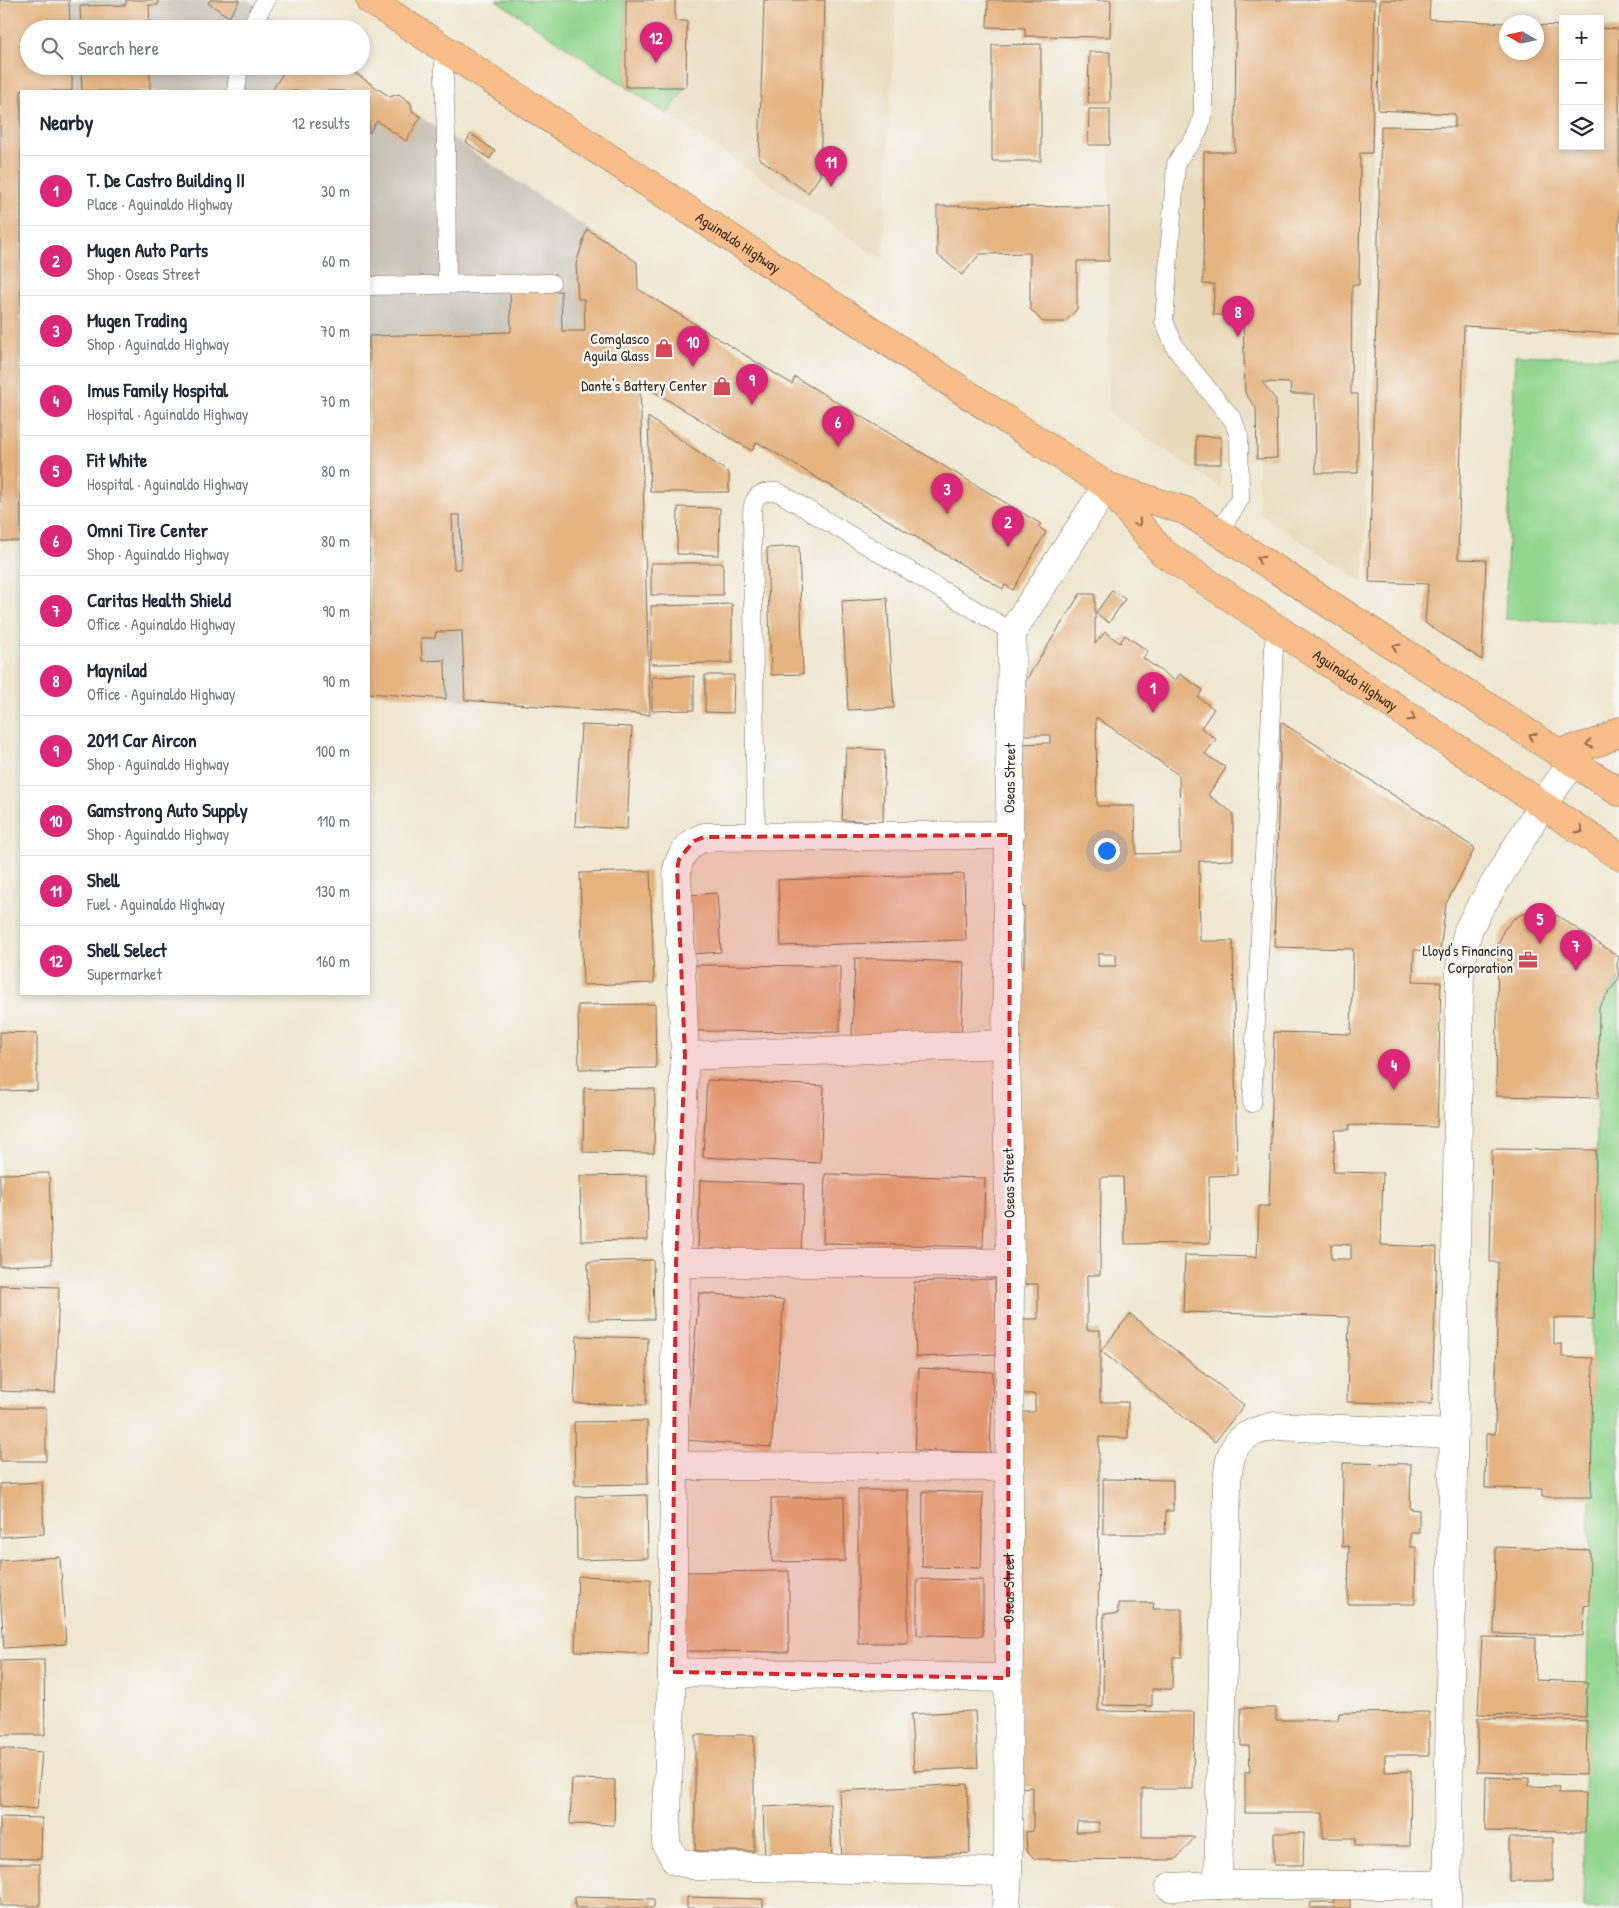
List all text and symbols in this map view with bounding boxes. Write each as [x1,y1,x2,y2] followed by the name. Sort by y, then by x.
[1499,15,1544,60] north arrow
[1559,15,1604,150] map controls
[1559,15,1604,60] button: +
[20,20,370,75] search box
[640,22,672,63] pin: 12
[38,34,66,62] icon: search
[78,35,159,61] text: Search here
[1559,60,1604,105] button: −
[1559,105,1604,150] button: layers
[40,108,93,137] text: Nearby
[292,112,350,134] text: 12 results
[815,146,847,187] pin: 11
[87,167,245,193] text: T. De Castro Building II
[53,180,59,202] text: 1
[321,180,350,202] text: 30 m
[87,193,233,215] text: Place · Aguinaldo Highway
[692,207,785,278] street label: Aguinaldo Highway
[87,237,208,263] text: Mugen Auto Parts
[52,250,60,272] text: 2
[322,250,350,272] text: 60 m
[87,263,200,285] text: Shop · Oseas Street
[1222,296,1254,337] pin: 8
[87,307,187,333] text: Mugen Trading
[52,320,60,342] text: 3
[320,320,350,342] text: 70 m
[677,326,709,367] pin: 10
[584,328,649,366] place label: Comglasco Aguila Glass
[87,333,229,355] text: Shop · Aguinaldo Highway
[653,337,675,359] shop icon: Comglasco Aguila Glass
[736,364,768,405] pin: 9
[581,375,707,396] place label: Dante's Battery Center
[711,375,733,397] shop icon: Dante's Battery Center
[87,377,228,403] text: Imus Family Hospital
[53,390,59,412] text: 4
[320,390,350,412] text: 70 m
[87,403,249,425] text: Hospital · Aguinaldo Highway
[822,406,854,447] pin: 6
[87,447,147,473] text: Fit White
[53,460,59,482] text: 5
[321,460,350,482] text: 80 m
[87,473,249,495] text: Hospital · Aguinaldo Highway
[931,473,963,514] pin: 3
[992,506,1024,547] pin: 2
[87,517,208,543] text: Omni Tire Center
[1133,517,1141,526] one-way arrow
[53,530,59,552] text: 6
[321,530,350,552] text: 80 m
[87,543,229,565] text: Shop · Aguinaldo Highway
[1256,555,1265,565] one-way arrow
[87,587,231,613] text: Caritas Health Shield
[52,600,60,622] text: 7
[322,600,350,622] text: 90 m
[87,613,235,635] text: Office · Aguinaldo Highway
[1309,644,1402,716] street label: Aguinaldo Highway
[1392,644,1401,654] one-way arrow
[87,657,147,683] text: Maynilad
[53,670,59,692] text: 8
[322,670,350,692] text: 90 m
[1137,672,1169,713] pin: 1
[87,683,235,705] text: Office · Aguinaldo Highway
[1406,712,1416,721] one-way arrow
[87,727,197,753] text: 2011 Car Aircon
[1528,733,1537,742] one-way arrow
[1586,739,1594,749] one-way arrow
[53,740,59,762] text: 9
[315,740,350,762] text: 100 m
[998,742,1020,813] street label: Oseas Street
[87,753,229,775] text: Shop · Aguinaldo Highway
[87,797,248,823] text: Gamstrong Auto Supply
[50,810,62,832] text: 10
[317,810,350,832] text: 110 m
[87,823,229,845] text: Shop · Aguinaldo Highway
[1575,824,1584,834] one-way arrow
[1094,838,1120,864] your location
[87,867,119,893] text: Shell
[50,880,62,902] text: 11
[315,880,350,902] text: 130 m
[87,893,225,915] text: Fuel · Aguinaldo Highway
[1524,903,1556,944] pin: 5
[1560,930,1592,971] pin: 7
[87,937,167,963] text: Shell Select
[1422,940,1513,978] place label: Lloyd's Financing Corporation
[1517,949,1539,971] office icon: Lloyd's Financing Corporation
[49,950,63,972] text: 12
[316,950,350,972] text: 160 m
[87,963,162,985] text: Supermarket
[1378,1049,1410,1090] pin: 4
[997,1147,1020,1218] street label: Oseas Street
[998,1552,1019,1623] street label: Oseas Street

